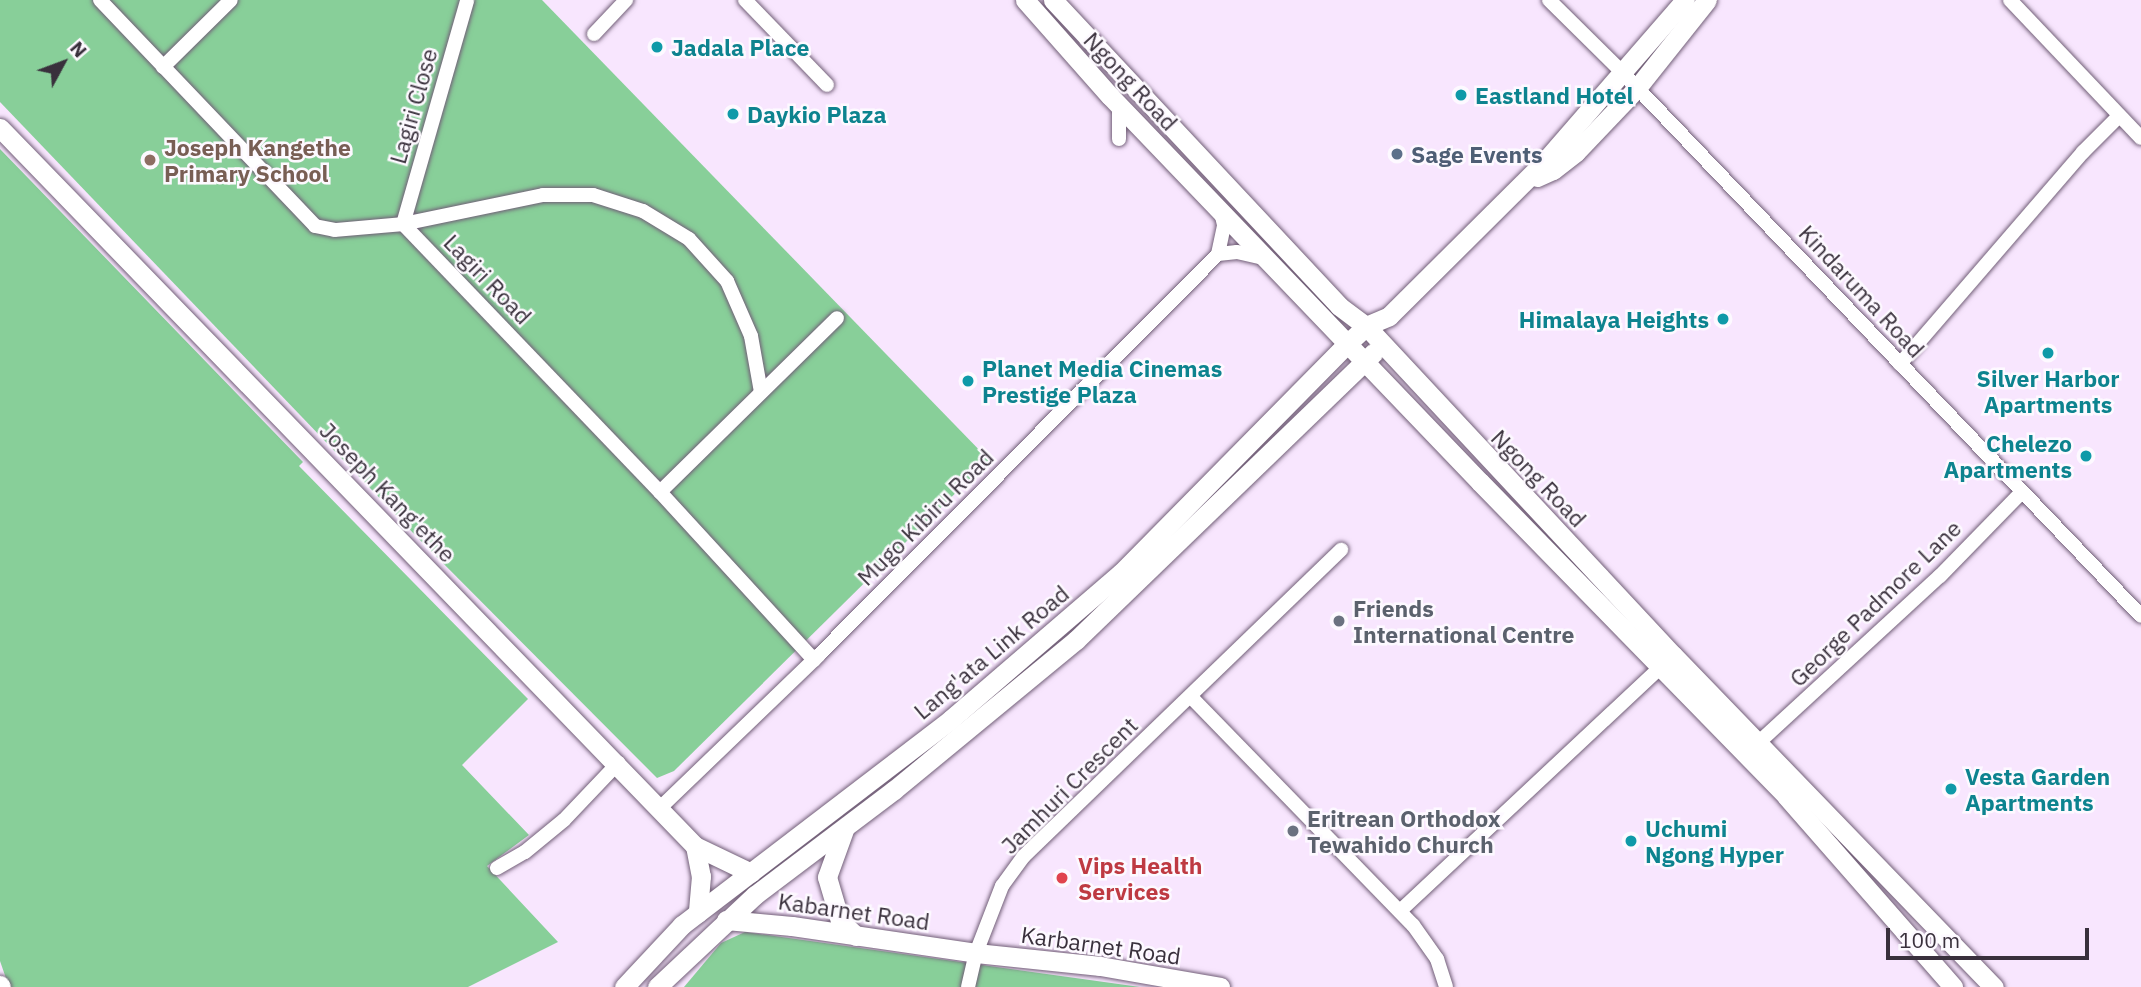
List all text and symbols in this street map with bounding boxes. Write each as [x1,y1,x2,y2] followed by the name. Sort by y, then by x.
[1078,26,1184,136] street label: Ngong Road
[28,28,98,98] north arrow
[671,33,809,61] place label: Jadala Place
[65,36,92,62] text: N
[649,39,665,55] marker: Jadala Place
[383,45,443,167] street label: Lagiri Close
[1475,81,1634,109] place label: Eastland Hotel
[1453,87,1469,103] marker: Eastland Hotel
[747,100,887,128] place label: Daykio Plaza
[725,106,741,122] marker: Daykio Plaza
[164,133,351,187] place label: Joseph Kangethe Primary School
[1411,140,1543,168] place label: Sage Events
[1389,146,1405,162] marker: Sage Events
[142,152,158,168] marker: Joseph Kangethe Primary School
[1794,219,1930,363] street label: Kindaruma Road
[438,228,538,330] street label: Lagiri Road
[1519,305,1709,333] place label: Himalaya Heights
[1715,311,1731,327] marker: Himalaya Heights
[2040,345,2056,361] marker: Silver Harbor Apartments
[982,354,1222,408] place label: Planet Media Cinemas Prestige Plaza
[1977,364,2119,418] place label: Silver Harbor Apartments
[960,373,976,389] marker: Planet Media Cinemas Prestige Plaza
[314,416,462,568] street label: Joseph Kang'ethe
[1486,424,1592,532] street label: Ngong Road
[1943,429,2072,483] place label: Chelezo Apartments
[851,443,999,591] street label: Mugo Kibiru Road
[2078,448,2094,464] marker: Chelezo Apartments
[1784,514,1966,692] street label: George Padmore Lane
[908,579,1074,725] street label: Lang'ata Link Road
[1353,594,1574,648] place label: Friends International Centre
[1331,613,1347,629] marker: Friends International Centre
[995,711,1143,859] street label: Jamhuri Crescent
[1965,762,2110,816] place label: Vesta Garden Apartments
[1943,781,1959,797] marker: Vesta Garden Apartments
[1307,804,1501,858] place label: Eritrean Orthodox Tewahido Church
[1645,814,1784,868] place label: Uchumi Ngong Hyper
[1285,823,1301,839] marker: Eritrean Orthodox Tewahido Church
[1623,833,1639,849] marker: Uchumi Ngong Hyper
[1078,851,1203,905] place label: Vips Health Services
[1052,868,1072,888] marker: Vips Health Services
[776,887,932,935] street label: Kabarnet Road
[1889,914,2092,958] scale bar
[1019,920,1183,970] street label: Karbarnet Road
[1899,926,1960,954] text: 100 m

